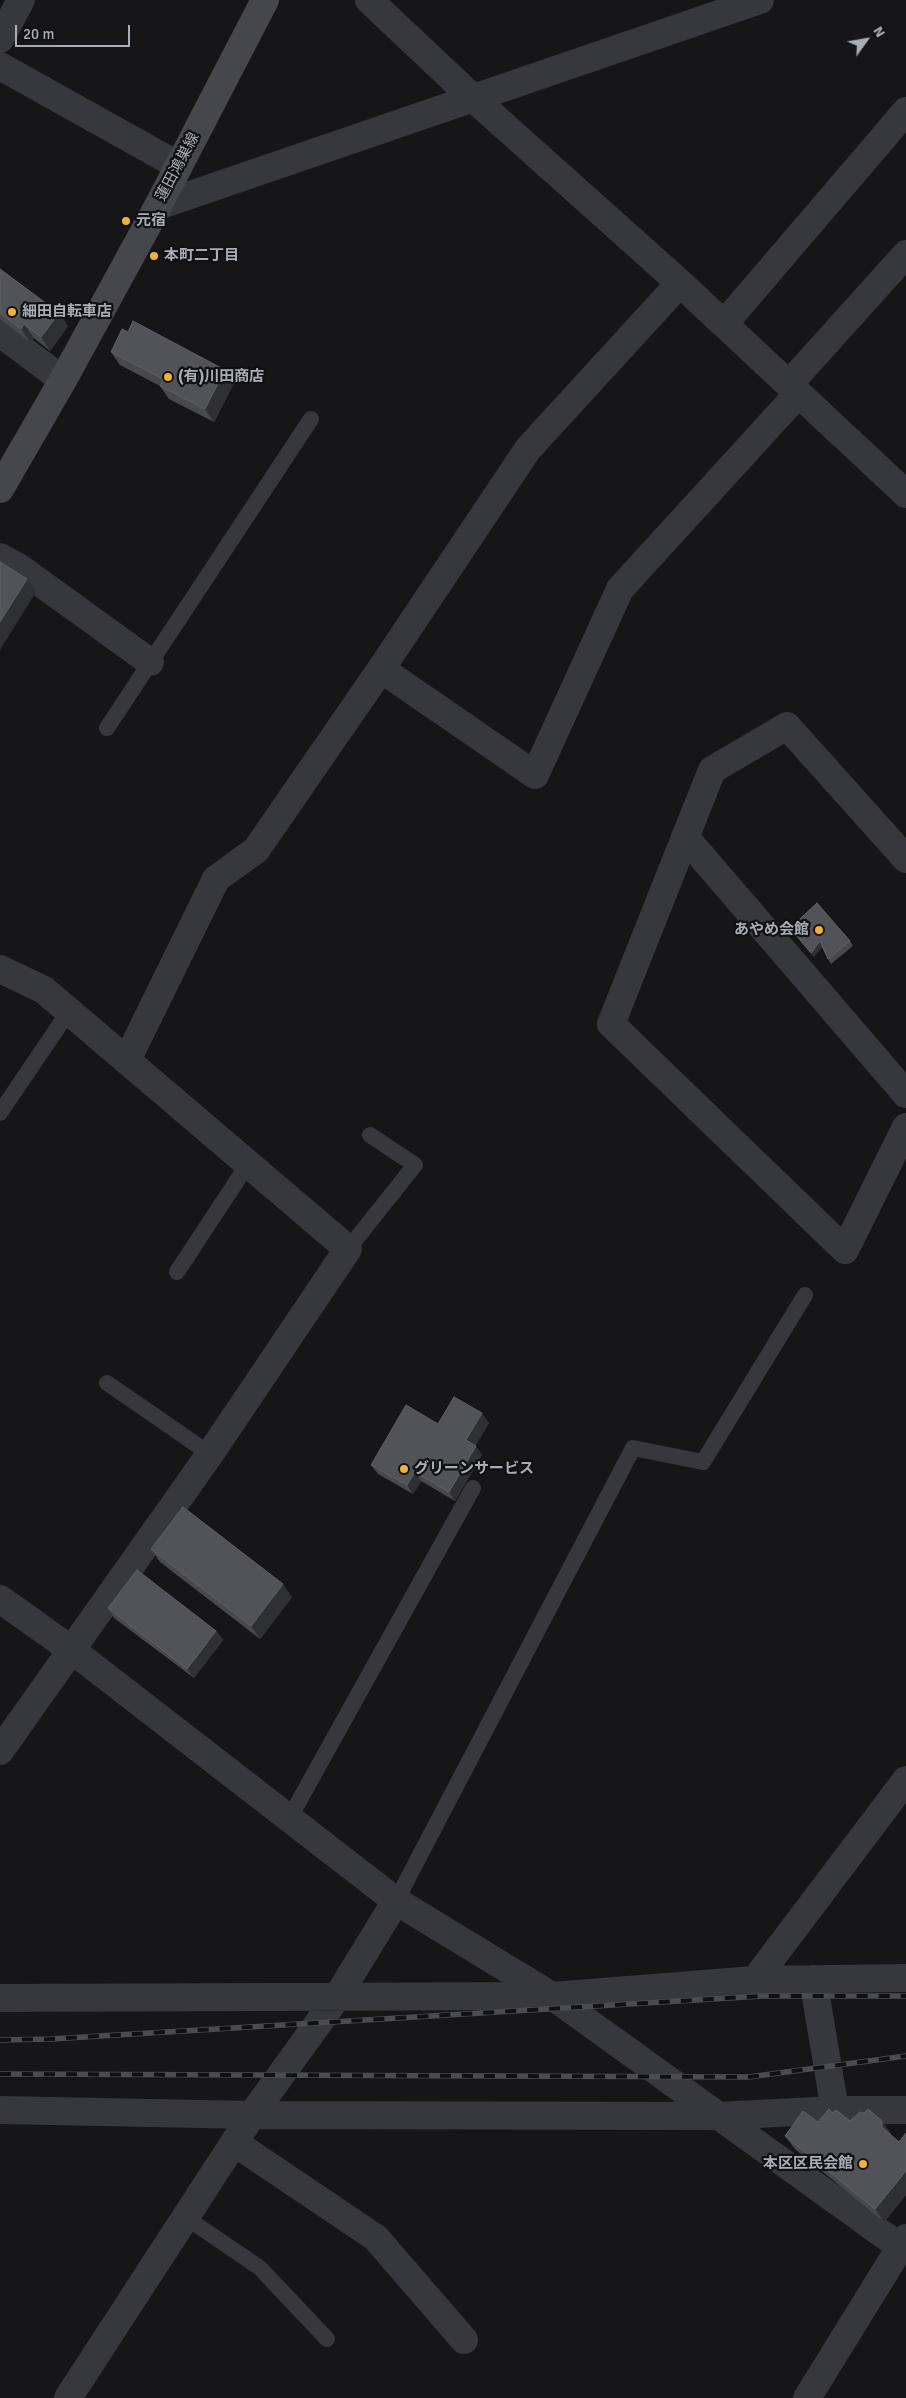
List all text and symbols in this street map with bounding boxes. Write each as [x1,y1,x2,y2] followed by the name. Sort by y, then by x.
[18,15,132,47] scale bar
[841,15,891,65] north arrow
[869,23,889,40] text: N
[23,25,54,43] text: 20 m
[152,130,204,204] street label: 蓮田鴻巣線
[136,212,166,230] place label: 元宿
[120,215,132,227] marker: 元宿
[164,247,239,265] place label: 本町二丁目
[148,250,160,262] marker: 本町二丁目
[22,303,112,321] place label: 細田自転車店
[6,306,18,318] marker: 細田自転車店
[178,368,264,386] place label: (有)川田商店
[162,371,174,383] marker: (有)川田商店
[734,921,809,939] place label: あやめ会館
[813,924,825,936] marker: あやめ会館
[414,1460,534,1478] place label: グリーンサービス
[398,1463,410,1475] marker: グリーンサービス
[763,2155,853,2173] place label: 本区区民会館
[857,2158,869,2170] marker: 本区区民会館

